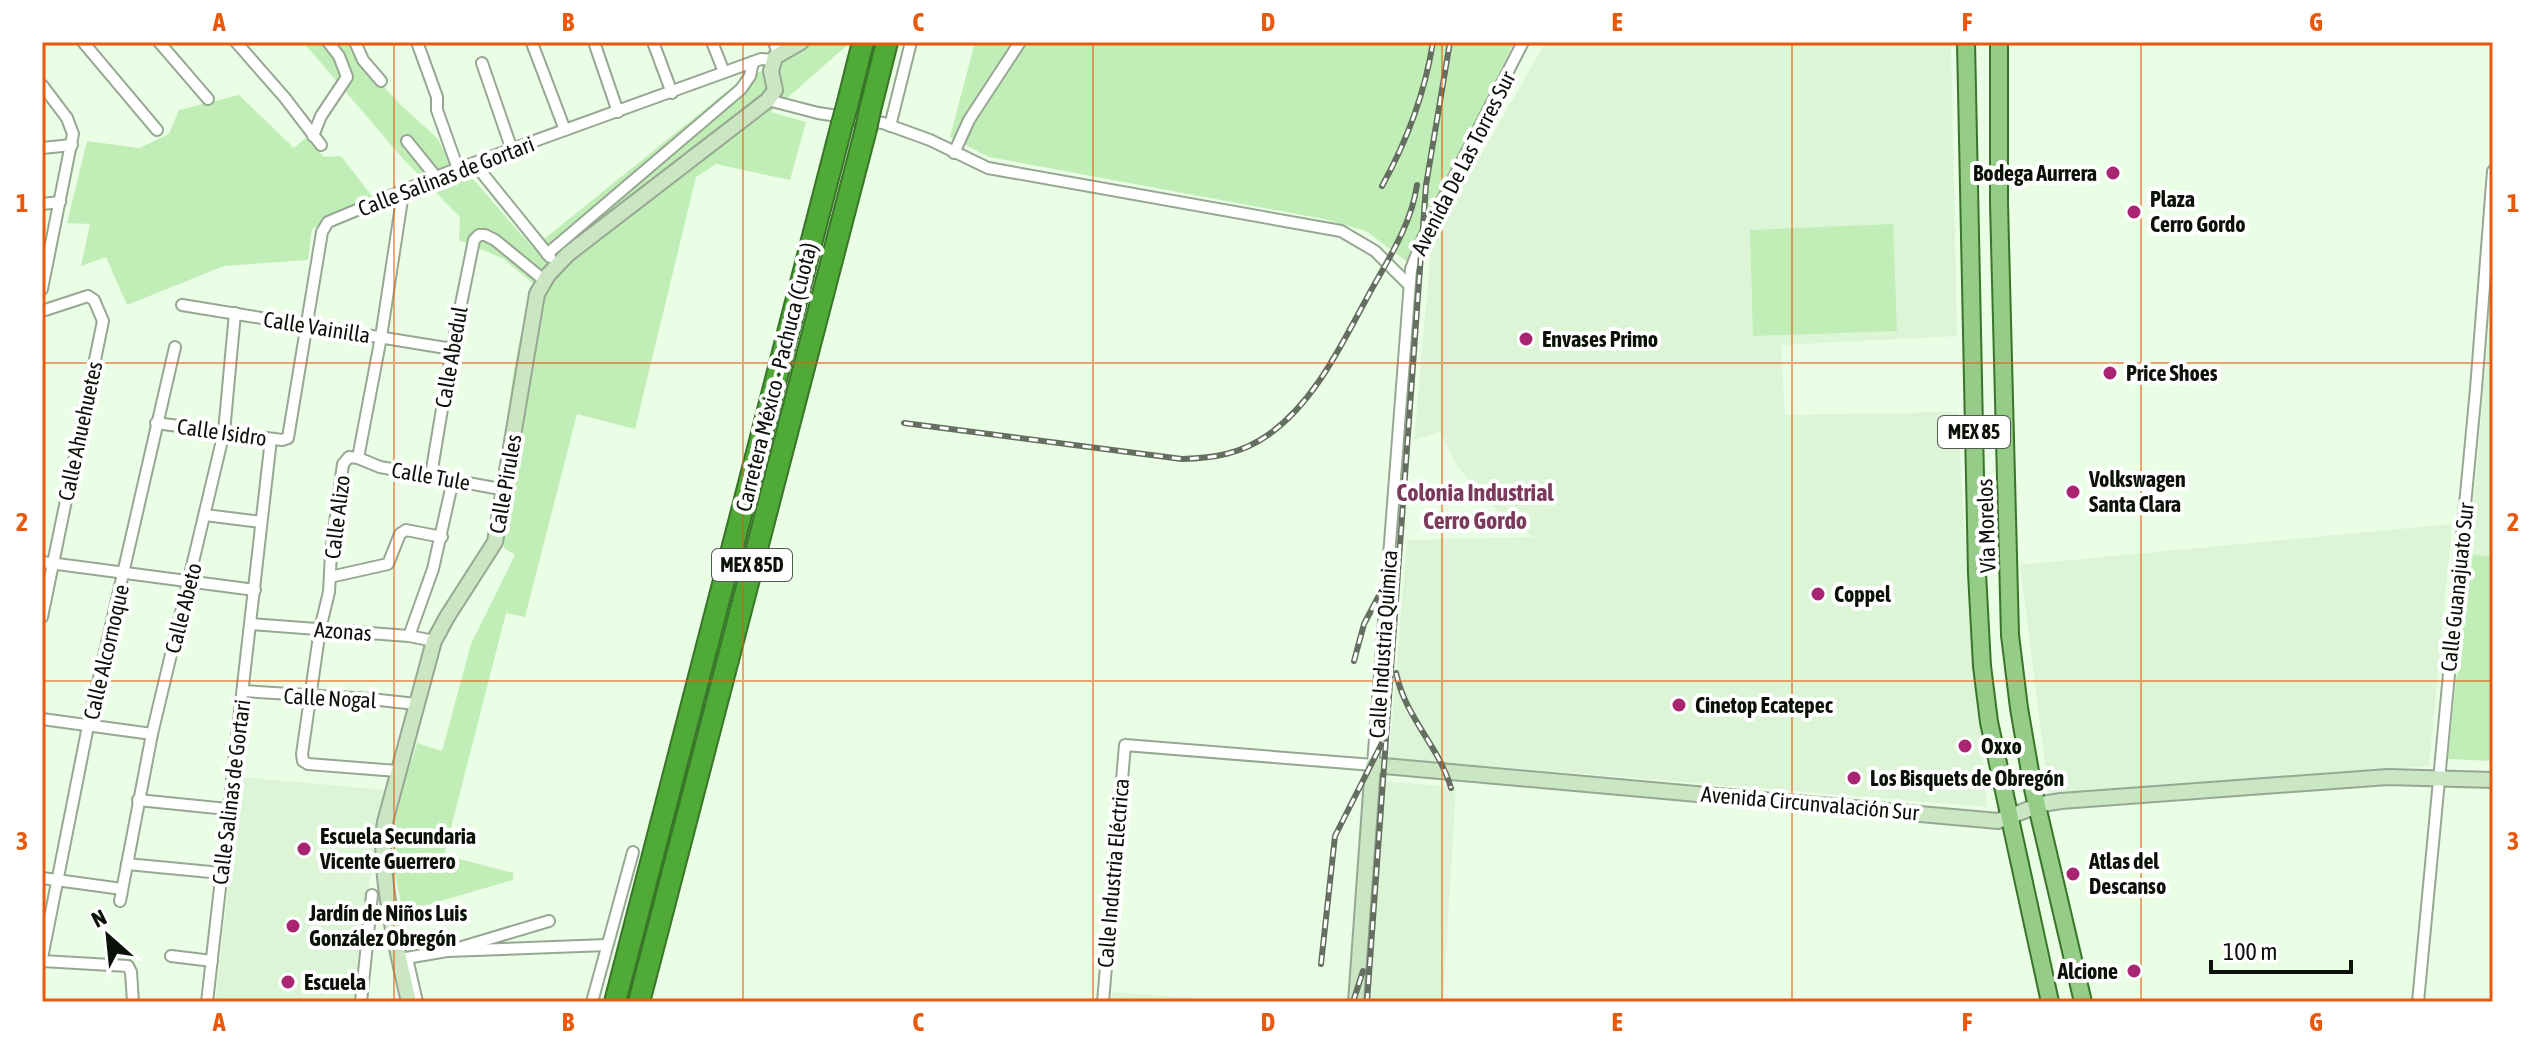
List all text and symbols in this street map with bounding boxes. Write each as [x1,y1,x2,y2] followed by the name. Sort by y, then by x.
[212,7,226,37] text: A
[562,7,575,37] text: B
[912,7,924,37] text: C
[1261,7,1275,37] text: D
[1611,7,1623,37] text: E
[1962,7,1973,37] text: F
[2309,7,2323,37] text: G
[1405,66,1521,259] street label: Avenida De Las Torres Sur
[354,130,538,222] street label: Calle Salinas de Gortari
[1973,160,2097,186] place label: Bodega Aurrera
[2104,164,2122,182] marker: Bodega Aurrera
[2150,186,2245,237] place label: Plaza Cerro Gordo
[16,188,28,218] text: 1
[2507,188,2519,218] text: 1
[2125,203,2143,221] marker: Plaza Cerro Gordo
[730,240,822,514] street label: Carretera México - Pachuca (Cuota)
[429,304,473,410] street label: Calle Abedul
[262,306,372,348] street label: Calle Vainilla
[1542,326,1658,352] place label: Envases Primo
[1517,330,1535,348] marker: Envases Primo
[53,359,108,503] street label: Calle Ahuehuetes
[2126,360,2218,386] place label: Price Shoes
[2101,364,2119,382] marker: Price Shoes
[175,413,269,451] street label: Calle Isidro
[1938,416,2010,448] road number: MEX 85
[483,432,527,536] street label: Calle Pirules
[390,456,472,496] street label: Calle Tule
[2088,466,2186,517] place label: Volkswagen Santa Clara
[319,474,355,560] street label: Calle Alizo
[1971,478,2001,574] street label: Vía Morelos
[1396,479,1554,534] district label: Colonia Industrial Cerro Gordo
[2064,483,2082,501] marker: Volkswagen Santa Clara
[2435,501,2479,673] street label: Calle Guanajuato Sur
[16,507,28,537] text: 2
[2507,507,2519,537] text: 2
[712,549,792,581] road number: MEX 85D
[1363,549,1403,739] street label: Calle Industria Química
[159,560,207,656] street label: Calle Abeto
[1834,581,1892,607] place label: Coppel
[78,582,134,722] street label: Calle Alcornoque
[1809,585,1827,603] marker: Coppel
[313,616,373,646] street label: Azonas
[283,683,377,713] street label: Calle Nogal
[1695,692,1834,718] place label: Cinetop Ecatepec
[1670,696,1688,714] marker: Cinetop Ecatepec
[207,698,255,886] street label: Calle Salinas de Gortari
[1981,733,2022,759] place label: Oxxo
[1956,737,1974,755] marker: Oxxo
[1870,765,2064,791] place label: Los Bisquets de Obregón
[1845,769,1863,787] marker: Los Bisquets de Obregón
[1092,777,1134,969] street label: Calle Industria Eléctrica
[1700,781,1921,826] street label: Avenida Circunvalación Sur
[319,823,476,874] place label: Escuela Secundaria Vicente Guerrero
[16,826,28,856] text: 3
[2507,826,2519,856] text: 3
[295,840,313,858] marker: Escuela Secundaria Vicente Guerrero
[2088,848,2166,899] place label: Atlas del Descanso
[2064,865,2082,883] marker: Atlas del Descanso
[68,896,148,976] north arrow
[308,900,467,951] place label: Jardín de Niños Luis González Obregón
[87,904,111,933] text: N
[284,917,302,935] marker: Jardín de Niños Luis González Obregón
[2211,924,2351,974] scale bar
[2223,938,2277,965] text: 100 m
[2056,958,2118,984] place label: Alcione
[2125,962,2143,980] marker: Alcione
[304,969,366,995] place label: Escuela
[279,973,297,991] marker: Escuela
[212,1007,226,1037] text: A
[562,1007,575,1037] text: B
[912,1007,924,1037] text: C
[1261,1007,1275,1037] text: D
[1611,1007,1623,1037] text: E
[1962,1007,1973,1037] text: F
[2309,1007,2323,1037] text: G

